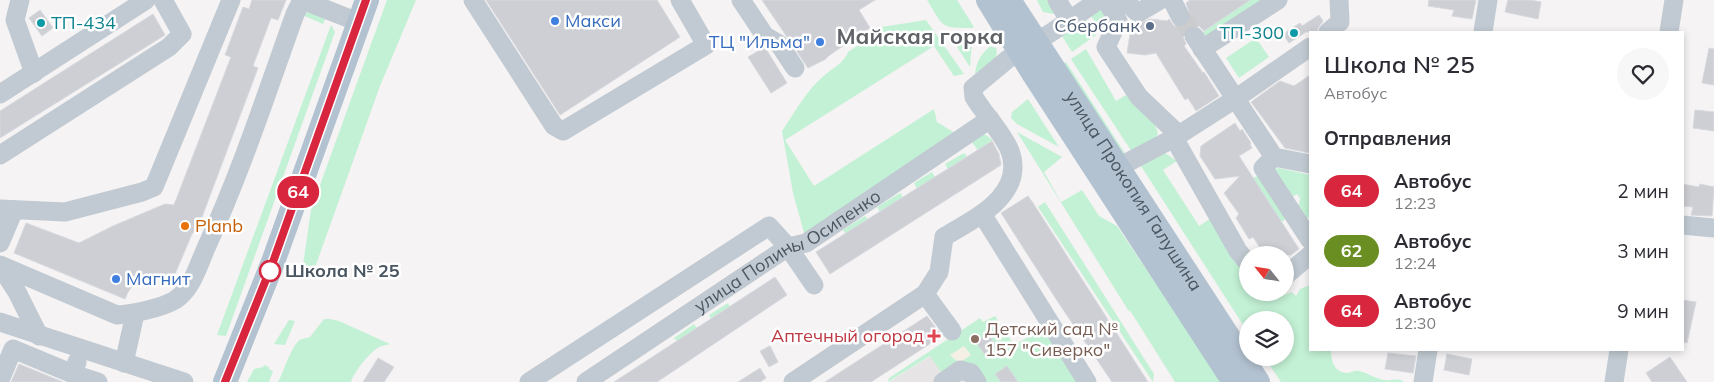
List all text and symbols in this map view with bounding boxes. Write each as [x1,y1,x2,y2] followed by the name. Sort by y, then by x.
[565,9,621,32] place label: Макси
[51,11,116,34] place label: ТП-434
[1054,14,1140,37] place label: Сбербанк
[549,15,561,27] marker: Макси
[35,17,47,29] marker: ТП-434
[1144,20,1156,32] marker: Сбербанк
[1219,21,1284,44] place label: ТП-300
[836,22,1004,50] district label: Майская горка
[1288,27,1300,39] marker: ТП-300
[709,30,810,53] place label: ТЦ "Ильма"
[814,36,826,48] marker: ТЦ "Ильма"
[1617,48,1669,100] button: heart
[1324,49,1475,79] text: Школа № 25
[1324,83,1387,103] text: Автобус
[1060,86,1208,295] street label: улица Прокопия Галушина
[1324,126,1451,150] text: Отправления
[1394,169,1472,193] text: Автобус
[276,176,320,208] line badge: 64
[1341,179,1362,202] text: 64
[1617,179,1669,203] text: 2 мин
[287,180,309,203] text: 64
[690,184,885,317] street label: улица Полины Осипенко
[1394,193,1436,213] text: 12:23
[195,214,243,237] place label: Planb
[179,220,191,232] marker: Planb
[1394,229,1472,253] text: Автобус
[1341,239,1362,262] text: 62
[1617,239,1669,263] text: 3 мин
[1239,246,1294,301] north arrow
[1239,246,1294,366] map controls
[1394,253,1436,273] text: 12:24
[285,259,400,282] place label: Школа № 25
[259,260,281,282] marker: Школа № 25
[126,267,191,290] place label: Магнит
[110,273,122,285] marker: Магнит
[1394,289,1472,313] text: Автобус
[1341,299,1362,322] text: 64
[1617,299,1669,323] text: 9 мин
[1239,311,1294,366] button: layers
[1394,313,1436,333] text: 12:30
[985,317,1118,361] place label: Детский сад № 157 "Сиверко"
[771,324,924,347] place label: Аптечный огород
[928,330,940,342] marker: Аптечный огород
[969,333,981,345] marker: Детский сад № 157 "Сиверко"

